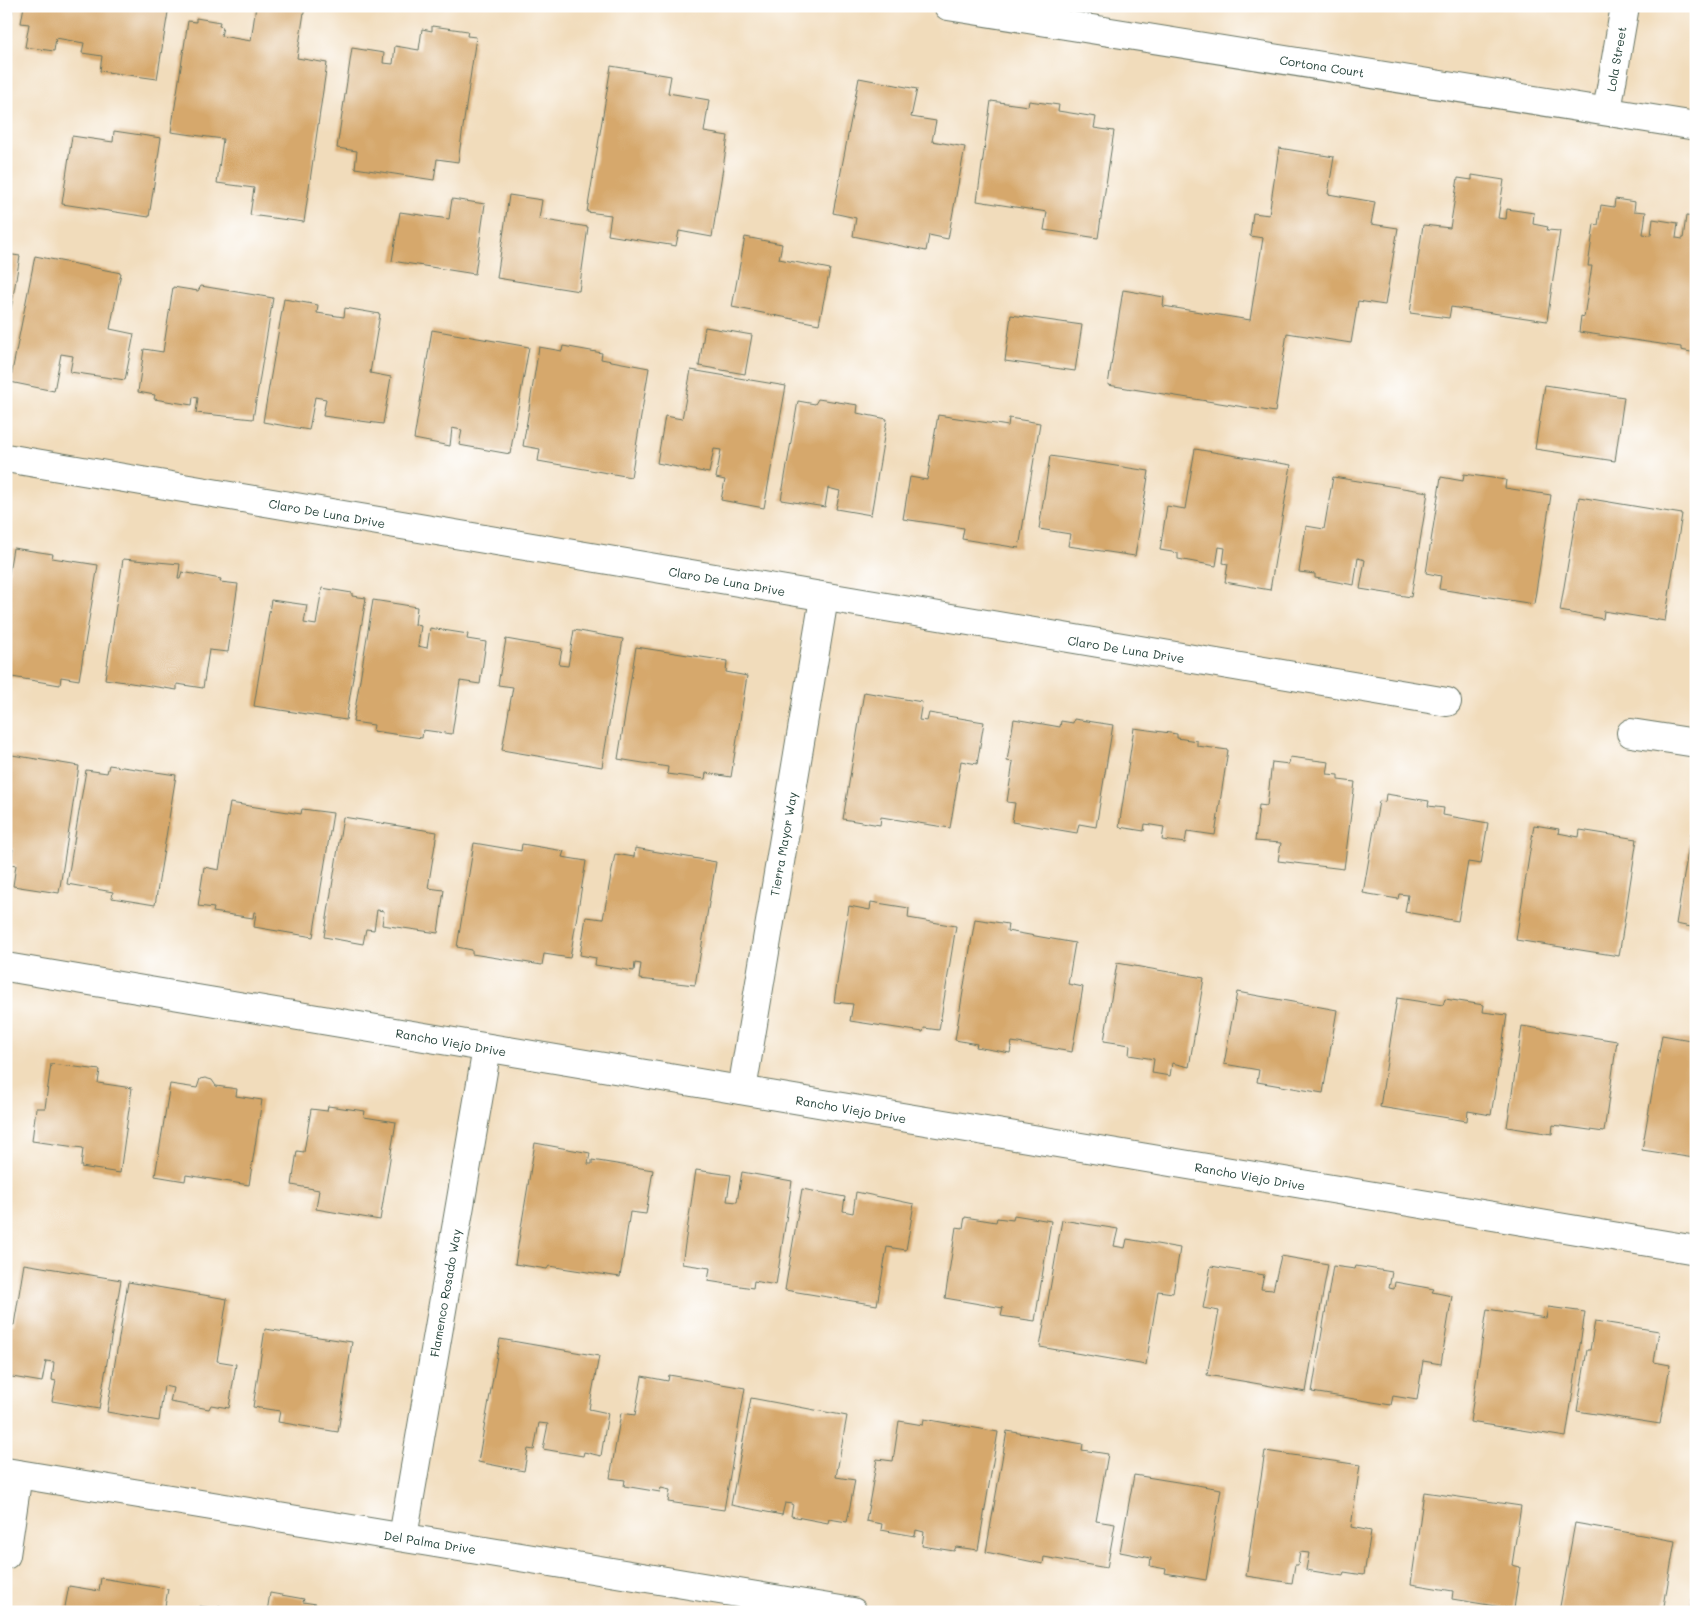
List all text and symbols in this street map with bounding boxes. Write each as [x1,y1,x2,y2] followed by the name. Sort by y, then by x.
[1602,25,1630,93] street label: Lola Street
[1278,51,1366,81] street label: Cortona Court
[267,495,387,531] street label: Claro De Luna Drive
[667,563,787,599] street label: Claro De Luna Drive
[1066,632,1186,666] street label: Claro De Luna Drive
[766,791,800,897] street label: Tierra Mayor Way
[394,1024,508,1060] street label: Rancho Viejo Drive
[794,1091,908,1127] street label: Rancho Viejo Drive
[1193,1158,1307,1194] street label: Rancho Viejo Drive
[426,1228,464,1358] street label: Flamenco Rosado Way
[383,1527,477,1557] street label: Del Palma Drive

